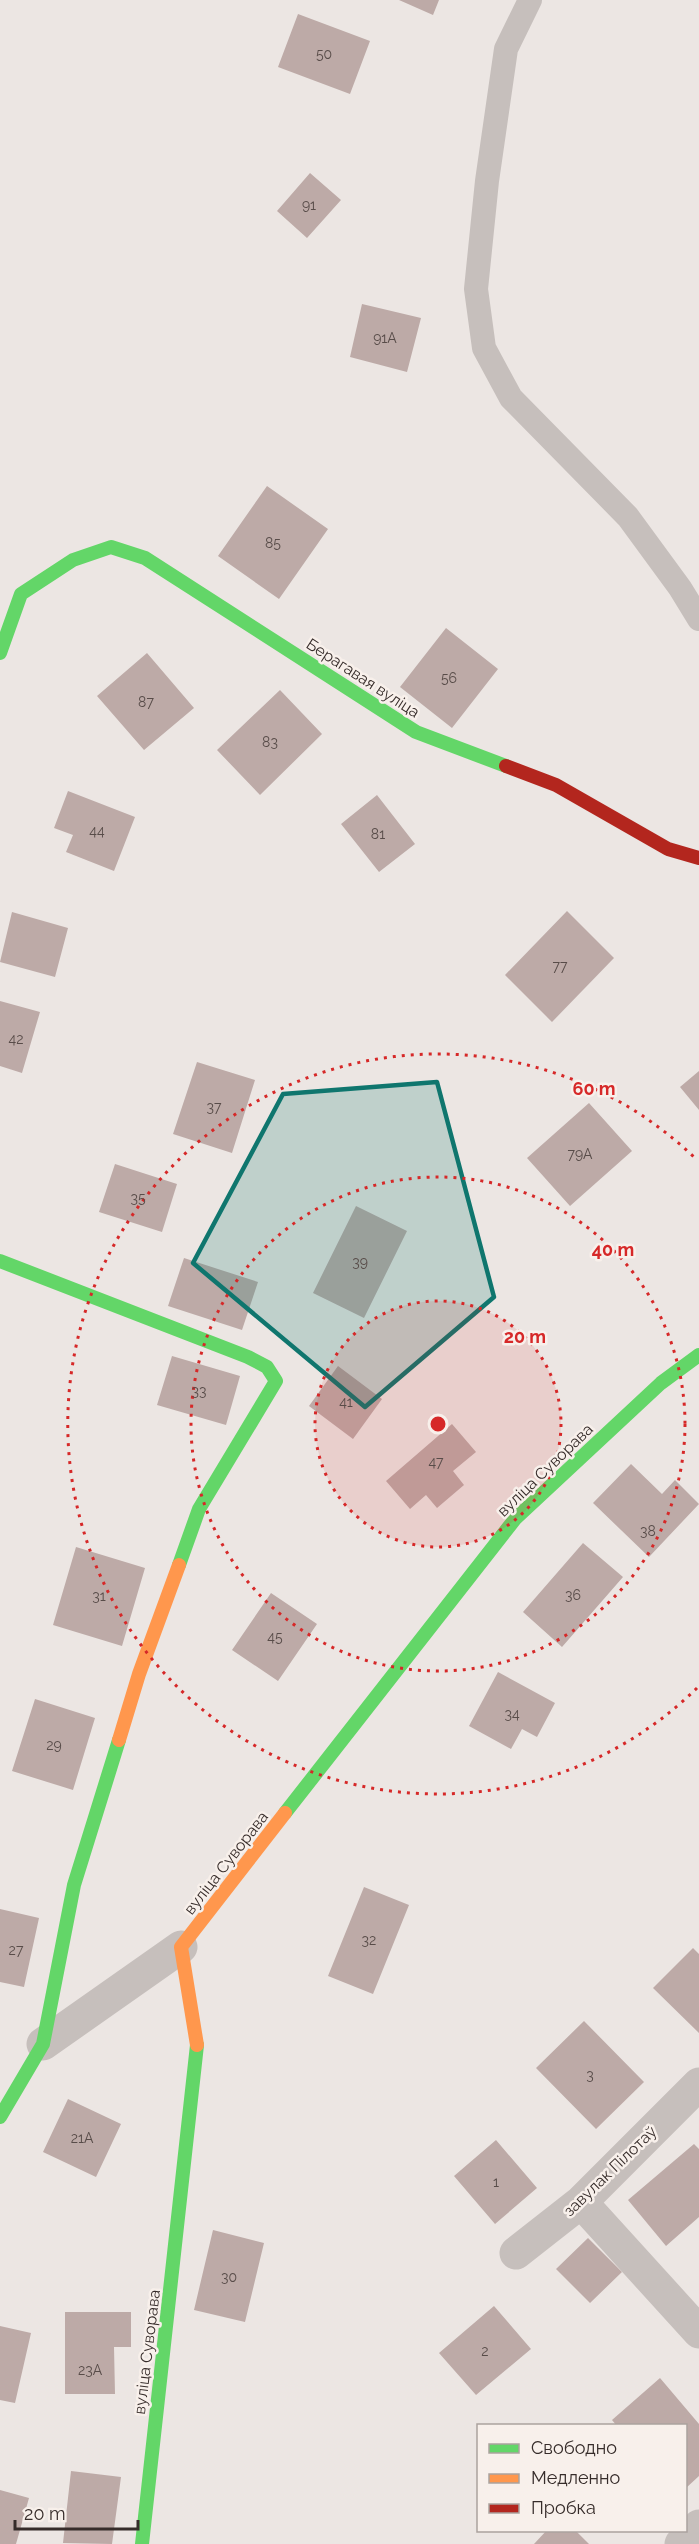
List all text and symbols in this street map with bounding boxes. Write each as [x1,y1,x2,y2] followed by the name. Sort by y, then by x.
[316,46,332,62] house number: 50
[302,197,316,213] house number: 91
[373,330,397,346] house number: 91А
[265,535,281,551] house number: 85
[303,634,423,722] street label: Берагавая вуліца
[441,670,457,686] house number: 56
[138,694,154,710] house number: 87
[262,734,278,750] house number: 83
[89,823,105,839] house number: 44
[371,826,385,842] house number: 81
[553,958,568,974] house number: 77
[9,1031,23,1047] house number: 42
[572,1078,616,1099] text: 60 m
[207,1099,222,1115] house number: 37
[567,1146,593,1162] house number: 79А
[130,1190,146,1206] house number: 35
[592,1239,634,1260] text: 40 m
[352,1254,368,1270] house number: 39
[504,1326,546,1347] text: 20 m
[192,1383,206,1399] house number: 33
[339,1394,353,1410] house number: 41
[428,1414,448,1434] centre of rings
[493,1420,597,1520] street label: вуліца Суворава
[428,1454,444,1470] house number: 47
[640,1523,656,1539] house number: 38
[565,1587,581,1603] house number: 36
[92,1588,106,1604] house number: 31
[267,1629,283,1645] house number: 45
[504,1706,520,1722] house number: 34
[46,1737,62,1753] house number: 29
[180,1808,272,1918] street label: вуліца Суворава
[362,1932,376,1948] house number: 32
[9,1942,24,1958] house number: 27
[586,2067,594,2083] house number: 3
[560,2122,661,2220] street label: завулак Пілотаў
[71,2130,94,2146] house number: 21А
[493,2174,499,2190] house number: 1
[221,2269,237,2285] house number: 30
[130,2289,164,2415] street label: вуліца Суворава
[481,2343,489,2359] house number: 2
[78,2362,103,2378] house number: 23А
[477,2424,687,2532] legend
[531,2437,617,2458] text: Свободно
[531,2467,620,2488] text: Медленно
[15,2493,138,2531] scale bar
[531,2497,596,2518] text: Пробка
[24,2503,66,2524] text: 20 m

